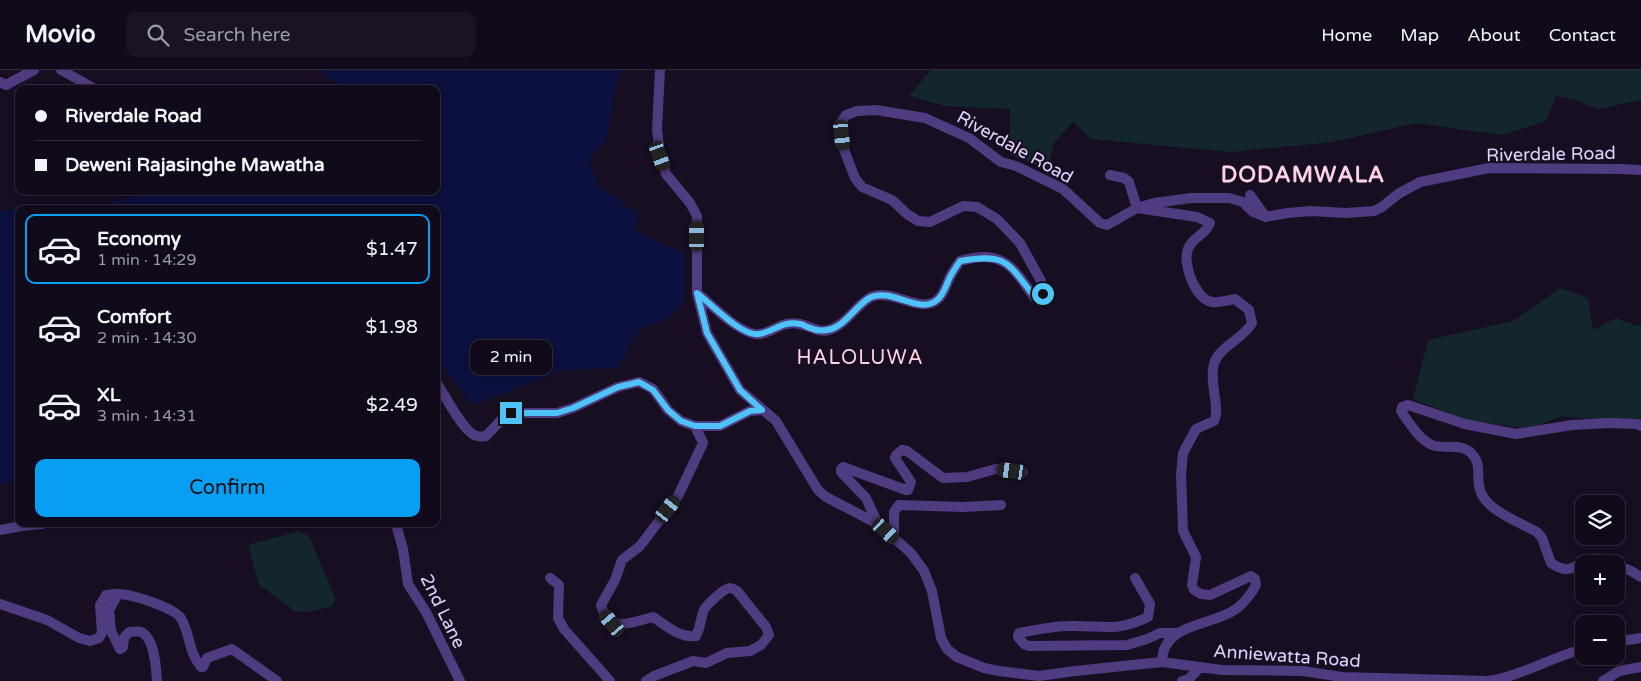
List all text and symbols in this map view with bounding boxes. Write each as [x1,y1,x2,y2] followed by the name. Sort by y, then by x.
[126,12,476,57] search box
[25,20,96,49] text: Movio
[144,21,172,49] icon: search
[184,24,290,46] text: Search here
[1321,24,1372,46] text: Home
[1400,24,1439,46] text: Map
[1467,24,1521,46] text: About
[1549,24,1616,46] text: Contact
[65,105,202,127] text: Riverdale Road
[953,106,1077,188] street label: Riverdale Road
[832,119,851,151] car
[647,139,672,173] car
[1486,142,1616,166] street label: Riverdale Road
[65,154,325,176] text: Deweni Rajasinghe Mawatha
[1221,162,1385,188] district label: DODAMWALA
[689,221,704,251] car
[37,227,82,272] icon: car
[97,228,181,250] text: Economy
[366,238,418,260] text: $1.47
[97,250,196,270] text: 1 min · 14:29
[1032,283,1054,305] route start
[37,305,82,350] icon: car
[97,306,171,328] text: Comfort
[366,316,418,338] text: $1.98
[97,328,196,348] text: 2 min · 14:30
[470,340,552,376] callout: 2 min
[796,346,924,370] district label: HALOLUWA
[490,347,532,367] text: 2 min
[37,383,82,428] icon: car
[97,384,121,406] text: XL
[366,394,418,416] text: $2.49
[500,402,522,424] route end
[97,406,196,426] text: 3 min · 14:31
[35,459,420,517] button: Confirm
[996,461,1027,481] car
[652,493,683,525] car
[1575,495,1625,665] map controls
[1575,495,1625,545] button: layers
[869,515,902,547] car
[1575,555,1625,605] button: +
[416,570,470,652] street label: 2nd Lane
[596,607,627,639] car
[1575,615,1625,665] button: −
[1213,640,1361,672] street label: Anniewatta Road

